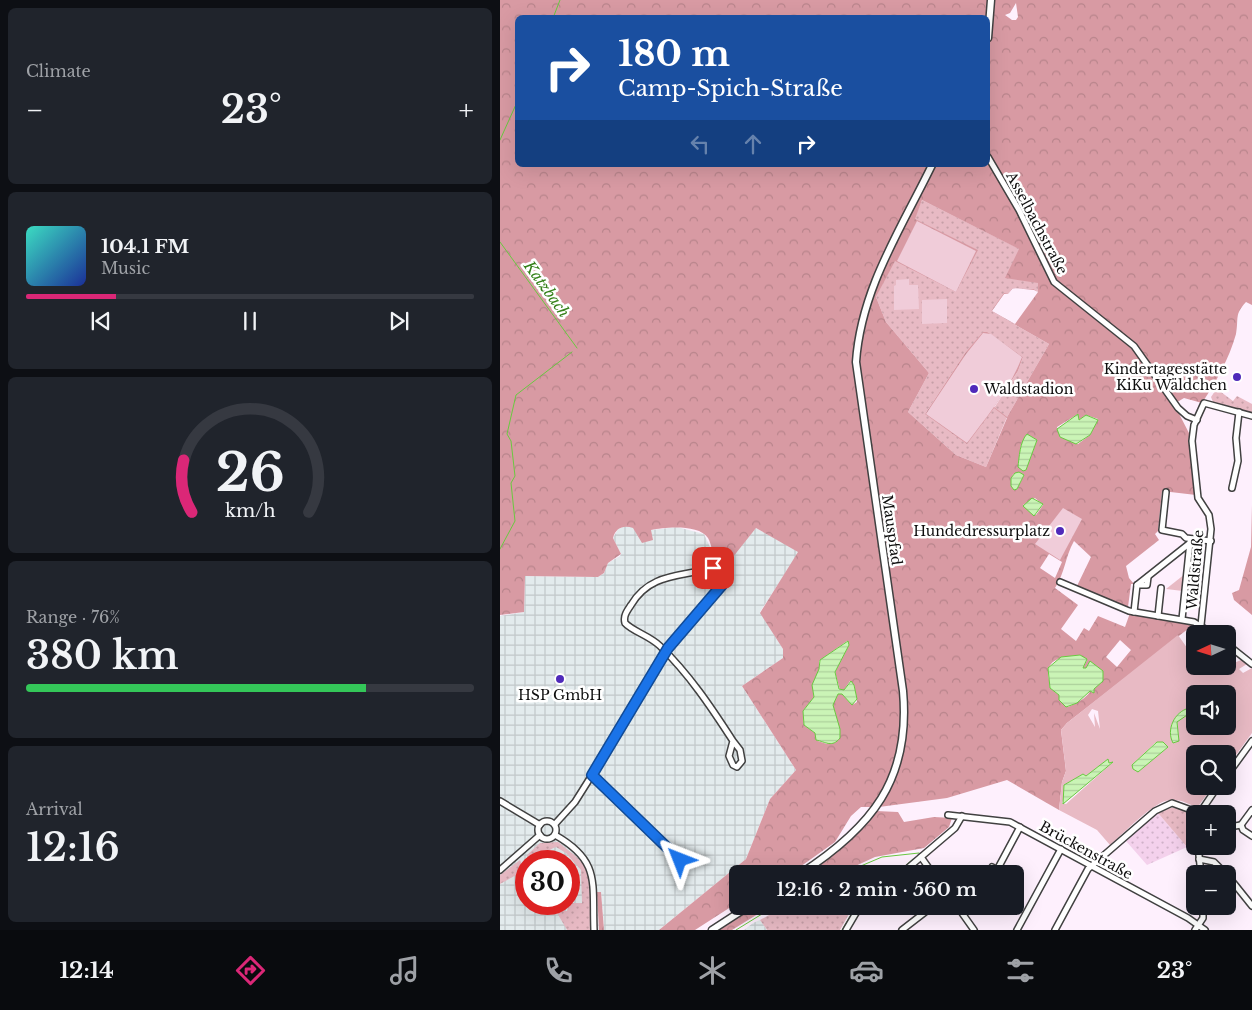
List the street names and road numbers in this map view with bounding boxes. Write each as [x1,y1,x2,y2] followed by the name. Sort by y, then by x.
[1002,168,1072,277] street label: Asselbachstraße
[878,493,906,567] street label: Mauspfad
[1182,529,1207,612] street label: Waldstraße
[1036,817,1136,883] street label: Brückenstraße

